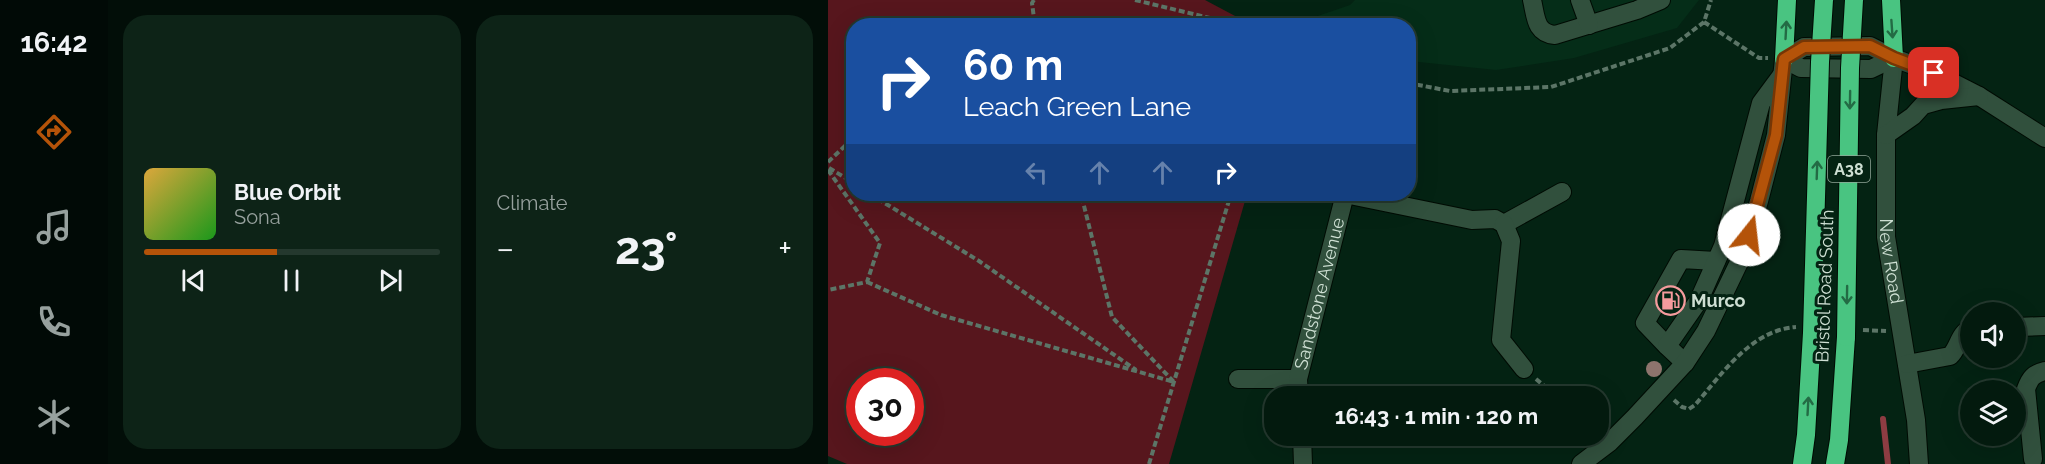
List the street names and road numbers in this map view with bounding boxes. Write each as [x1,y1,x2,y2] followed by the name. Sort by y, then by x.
[1828,156,1870,182] road number: A38
[1811,209,1838,363] street label: Bristol Road South
[1290,215,1349,372] street label: Sandstone Avenue
[1875,219,1908,305] street label: New Road

